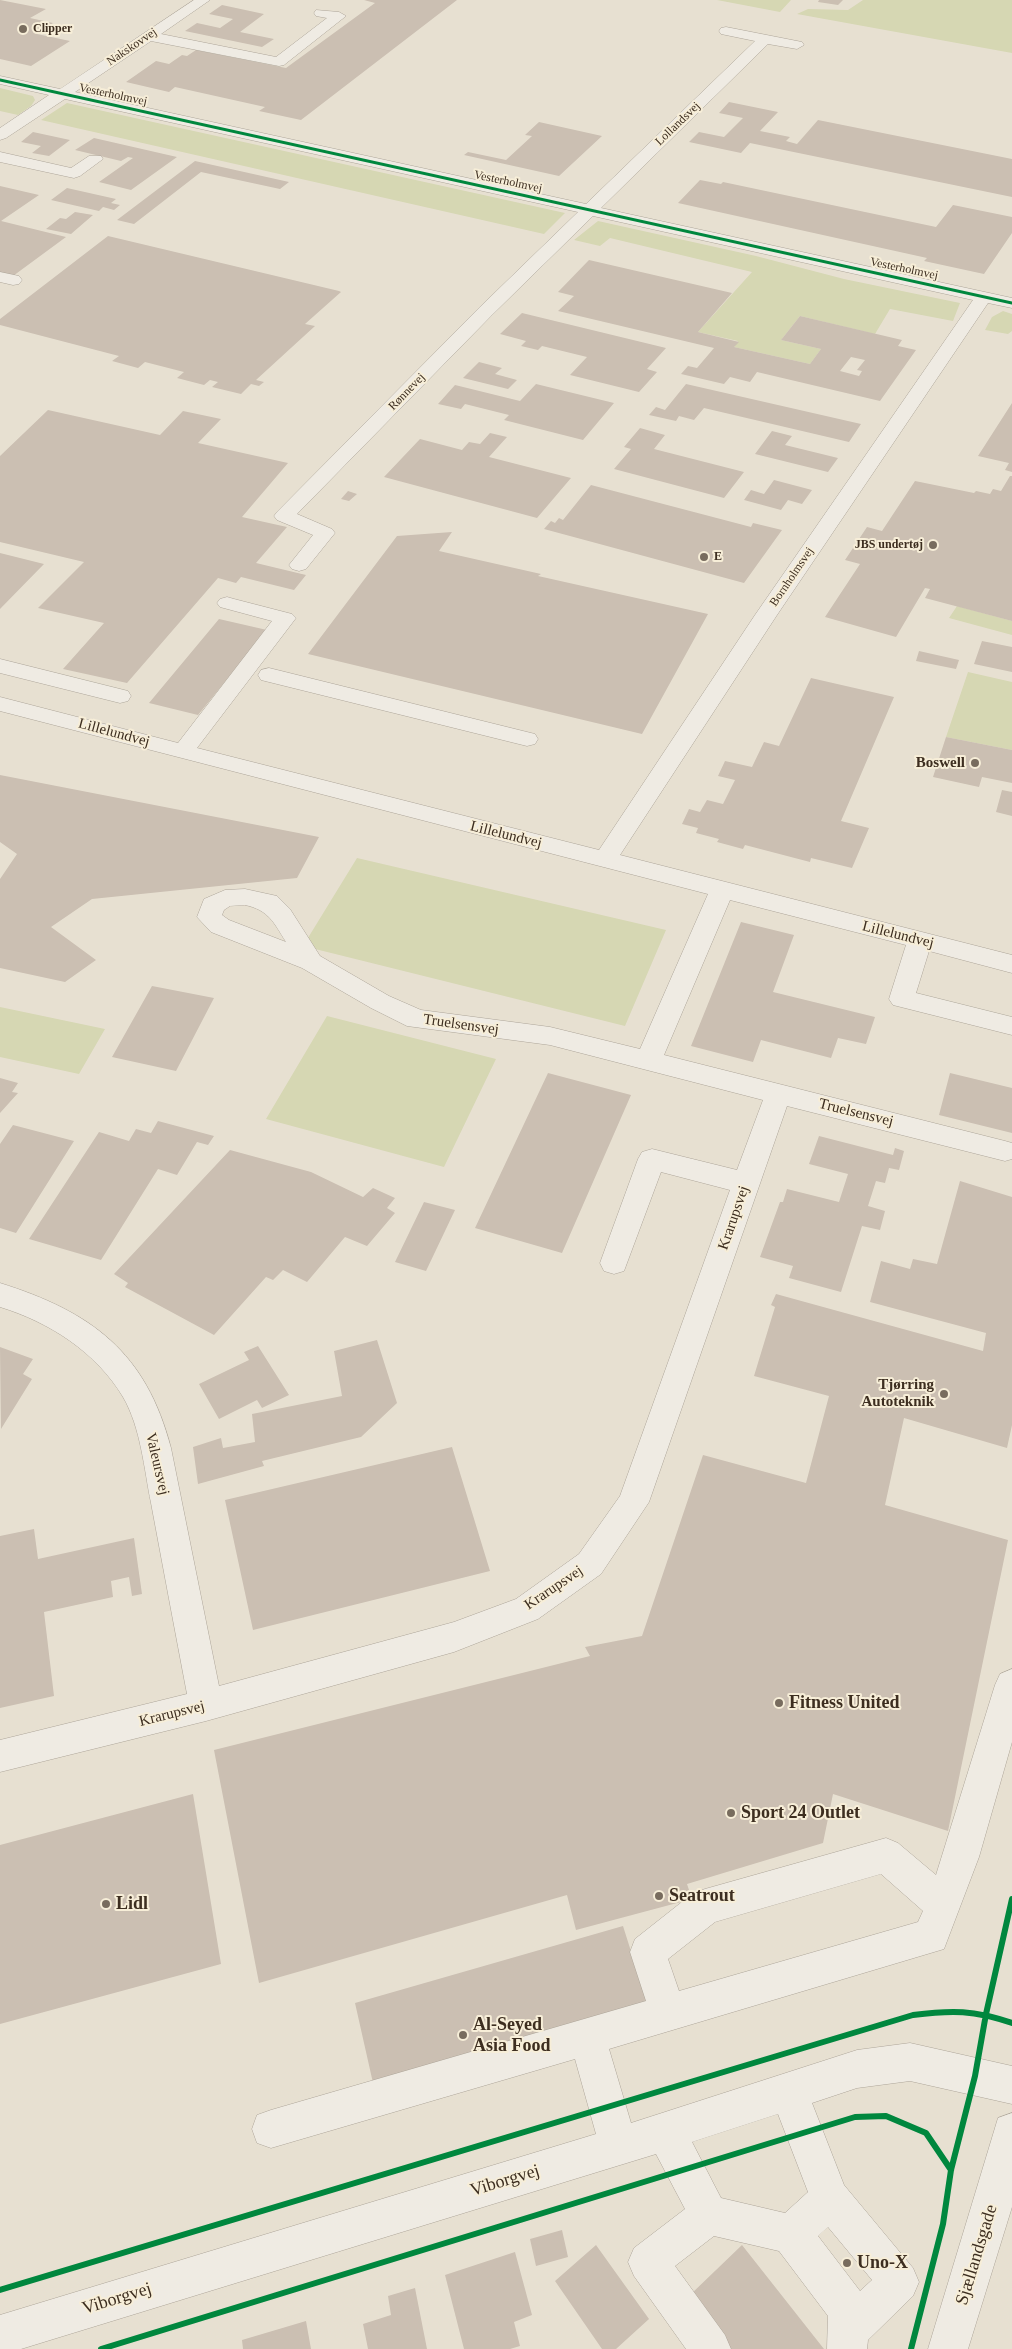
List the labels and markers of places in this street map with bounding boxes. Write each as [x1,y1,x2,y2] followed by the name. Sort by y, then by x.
[33,22,72,36] place label: Clipper
[17,23,29,35] marker: Clipper
[855,538,923,552] place label: JBS undertøj
[927,539,939,551] marker: JBS undertøj
[714,550,722,564] place label: E
[698,551,710,563] marker: E
[916,754,965,772] place label: Boswell
[969,757,981,769] marker: Boswell
[861,1376,934,1411] place label: Tjørring Autoteknik
[938,1388,950,1400] marker: Tjørring Autoteknik
[789,1692,900,1714] place label: Fitness United
[773,1697,785,1709] marker: Fitness United
[741,1802,860,1824] place label: Sport 24 Outlet
[725,1807,737,1819] marker: Sport 24 Outlet
[669,1885,735,1907] place label: Seatrout
[653,1890,665,1902] marker: Seatrout
[116,1893,148,1915] place label: Lidl
[100,1898,112,1910] marker: Lidl
[473,2014,551,2056] place label: Al-Seyed Asia Food
[457,2029,469,2041] marker: Al-Seyed Asia Food
[857,2252,908,2274] place label: Uno-X
[841,2257,853,2269] marker: Uno-X

